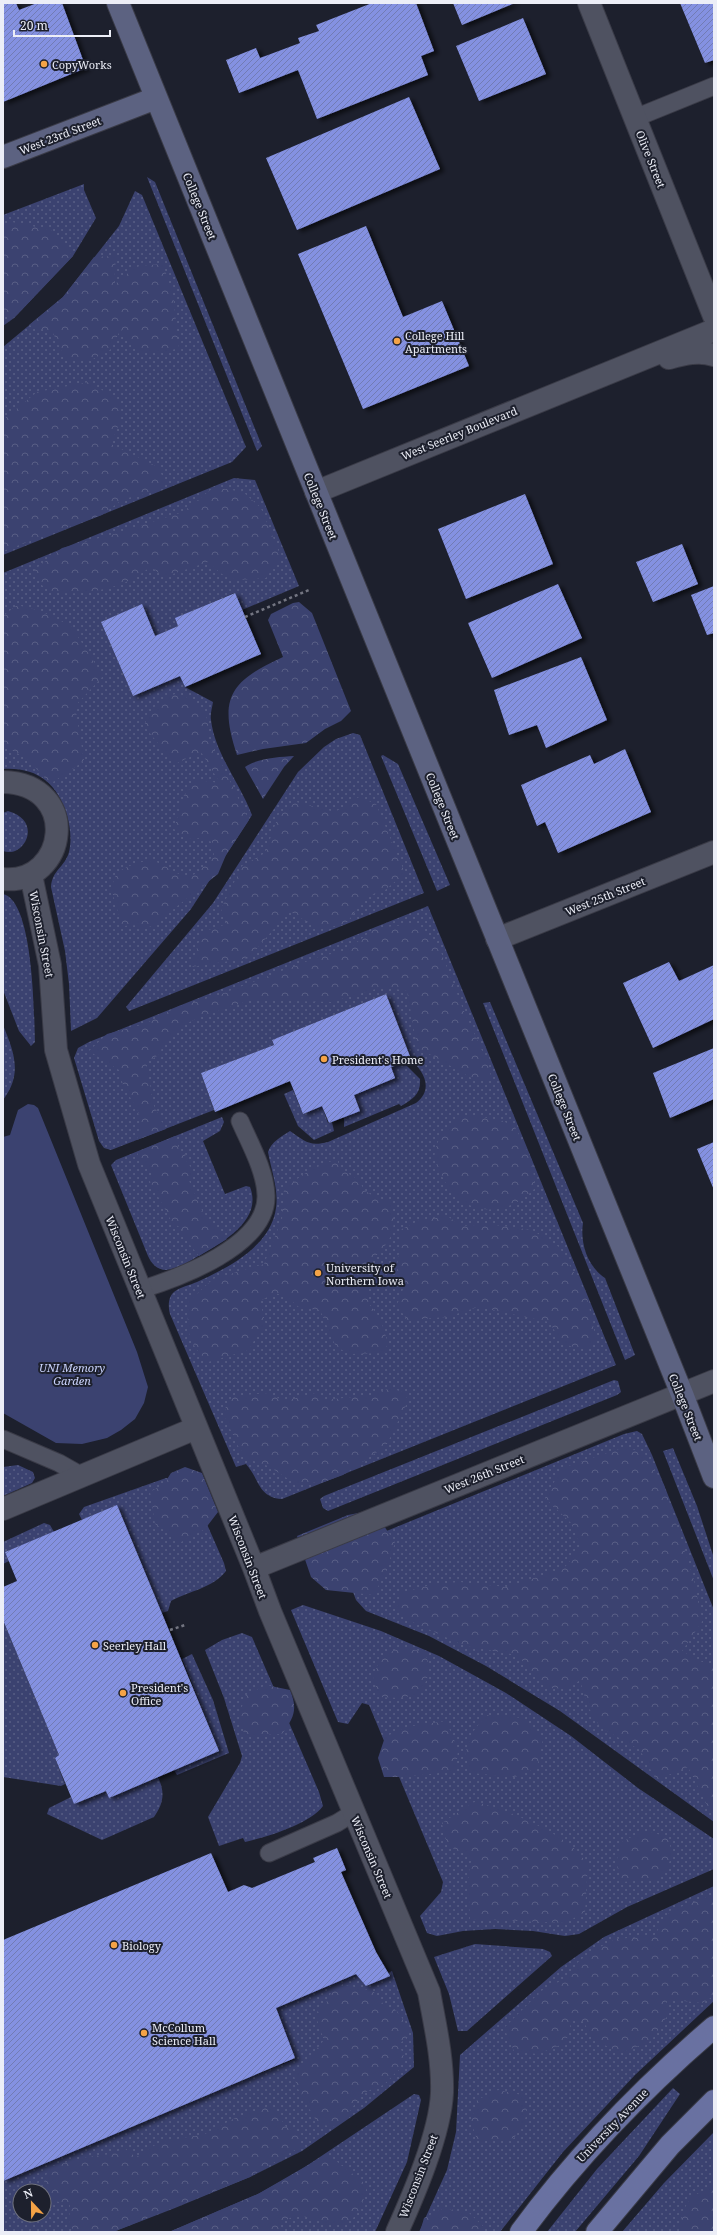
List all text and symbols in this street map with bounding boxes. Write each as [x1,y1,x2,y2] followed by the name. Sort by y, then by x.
[14,12,110,38] scale bar
[20,17,48,34] text: 20 m
[52,57,112,72] place label: CopyWorks
[39,59,49,69] marker: CopyWorks
[17,113,103,157] street label: West 23rd Street
[633,128,669,190] street label: Olive Street
[180,170,220,242] street label: College Street
[405,328,467,356] place label: College Hill Apartments
[392,336,402,346] marker: College Hill Apartments
[399,403,520,463] street label: West Seerley Boulevard
[301,470,341,542] street label: College Street
[423,770,463,842] street label: College Street
[563,873,647,919] street label: West 25th Street
[26,889,58,979] street label: Wisconsin Street
[332,1052,424,1067] place label: President's Home
[319,1054,329,1064] marker: President's Home
[545,1071,585,1143] street label: College Street
[103,1213,149,1301] street label: Wisconsin Street
[326,1260,404,1288] place label: University of Northern Iowa
[313,1268,323,1278] marker: University of Northern Iowa
[39,1360,105,1388] park label: UNI Memory Garden
[666,1371,706,1443] street label: College Street
[442,1451,526,1497] street label: West 26th Street
[225,1513,271,1601] street label: Wisconsin Street
[103,1638,167,1653] place label: Seerley Hall
[90,1640,100,1650] marker: Seerley Hall
[131,1680,188,1708] place label: President's Office
[118,1688,128,1698] marker: President's Office
[348,1814,396,1901] street label: Wisconsin Street
[122,1938,162,1953] place label: Biology
[109,1940,119,1950] marker: Biology
[152,2020,216,2048] place label: McCollum Science Hall
[139,2028,149,2038] marker: McCollum Science Hall
[573,2085,651,2165] street label: University Avenue
[395,2132,441,2220] street label: Wisconsin Street
[12,2183,52,2223] north arrow
[21,2185,35,2202] text: N

